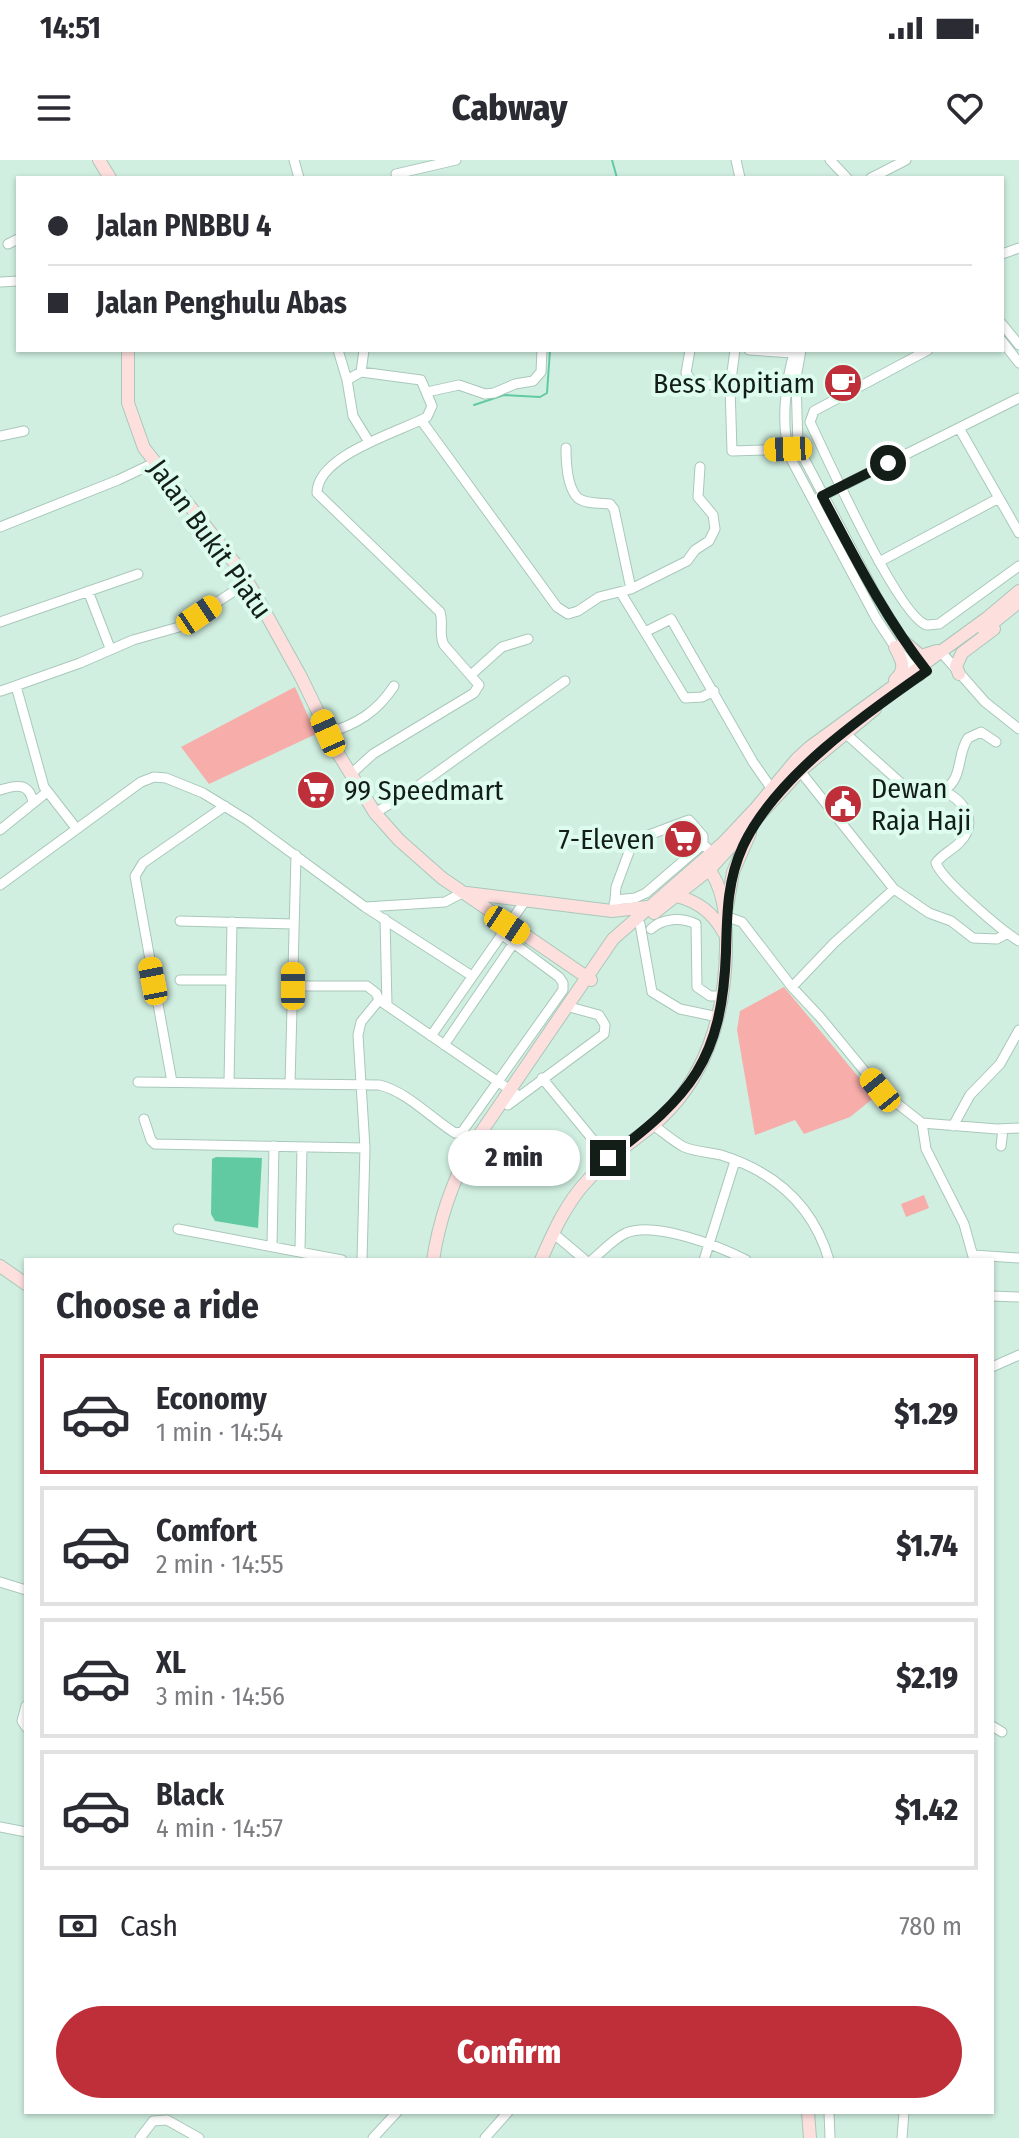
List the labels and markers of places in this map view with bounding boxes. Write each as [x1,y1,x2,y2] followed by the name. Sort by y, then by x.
[822,362,864,404] cafe icon: Bess Kopitiam
[653,367,815,400] place label: Bess Kopitiam
[295,769,337,811] supermarket icon: 99 Speedmart
[871,772,971,837] place label: Dewan Raja Haji
[344,774,504,807] place label: 99 Speedmart
[822,783,864,825] public building icon: Dewan Raja Haji
[662,818,704,860] supermarket icon: 7-Eleven
[558,823,655,856] place label: 7-Eleven

